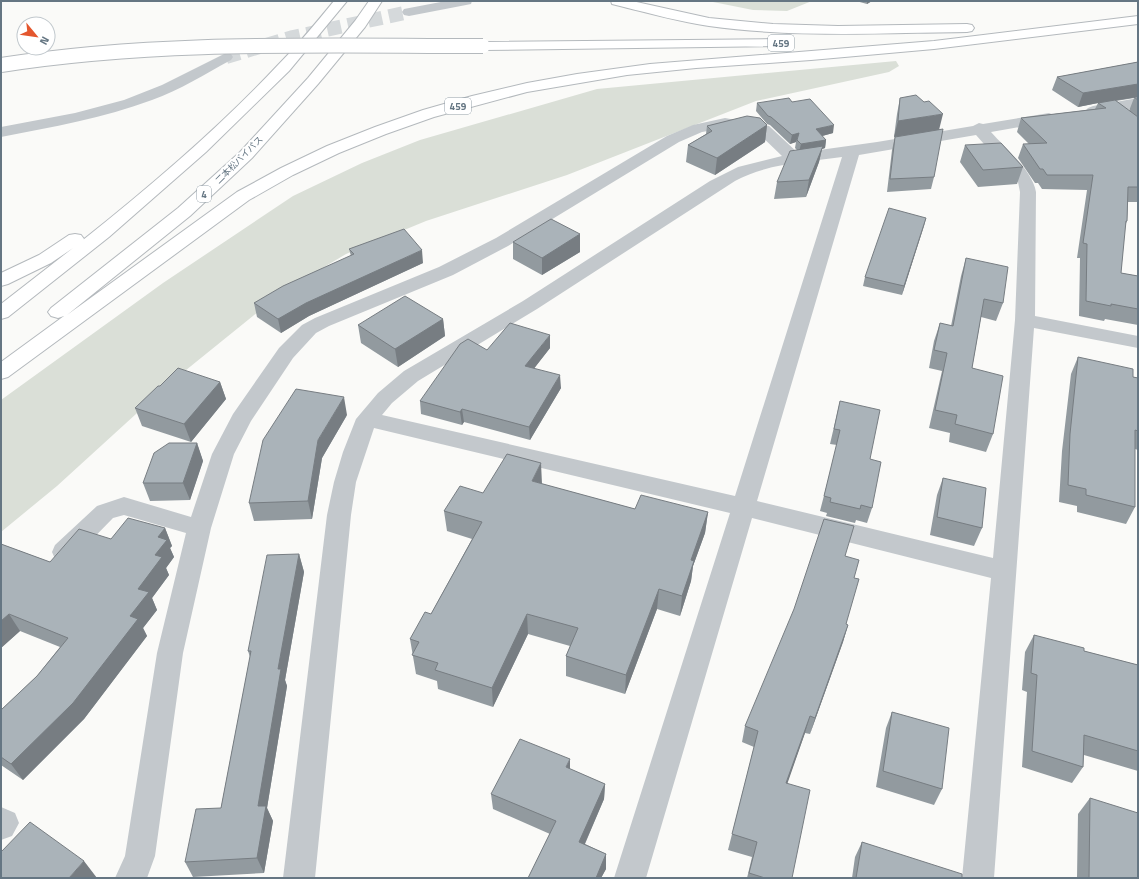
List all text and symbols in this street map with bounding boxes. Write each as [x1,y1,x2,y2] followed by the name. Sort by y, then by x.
[16,16,56,56] north arrow
[36,34,54,48] text: N
[768,35,794,51] road number: 459
[445,98,471,114] road number: 459
[212,133,265,186] street label: 二本松バイパス
[197,186,211,202] road number: 4

